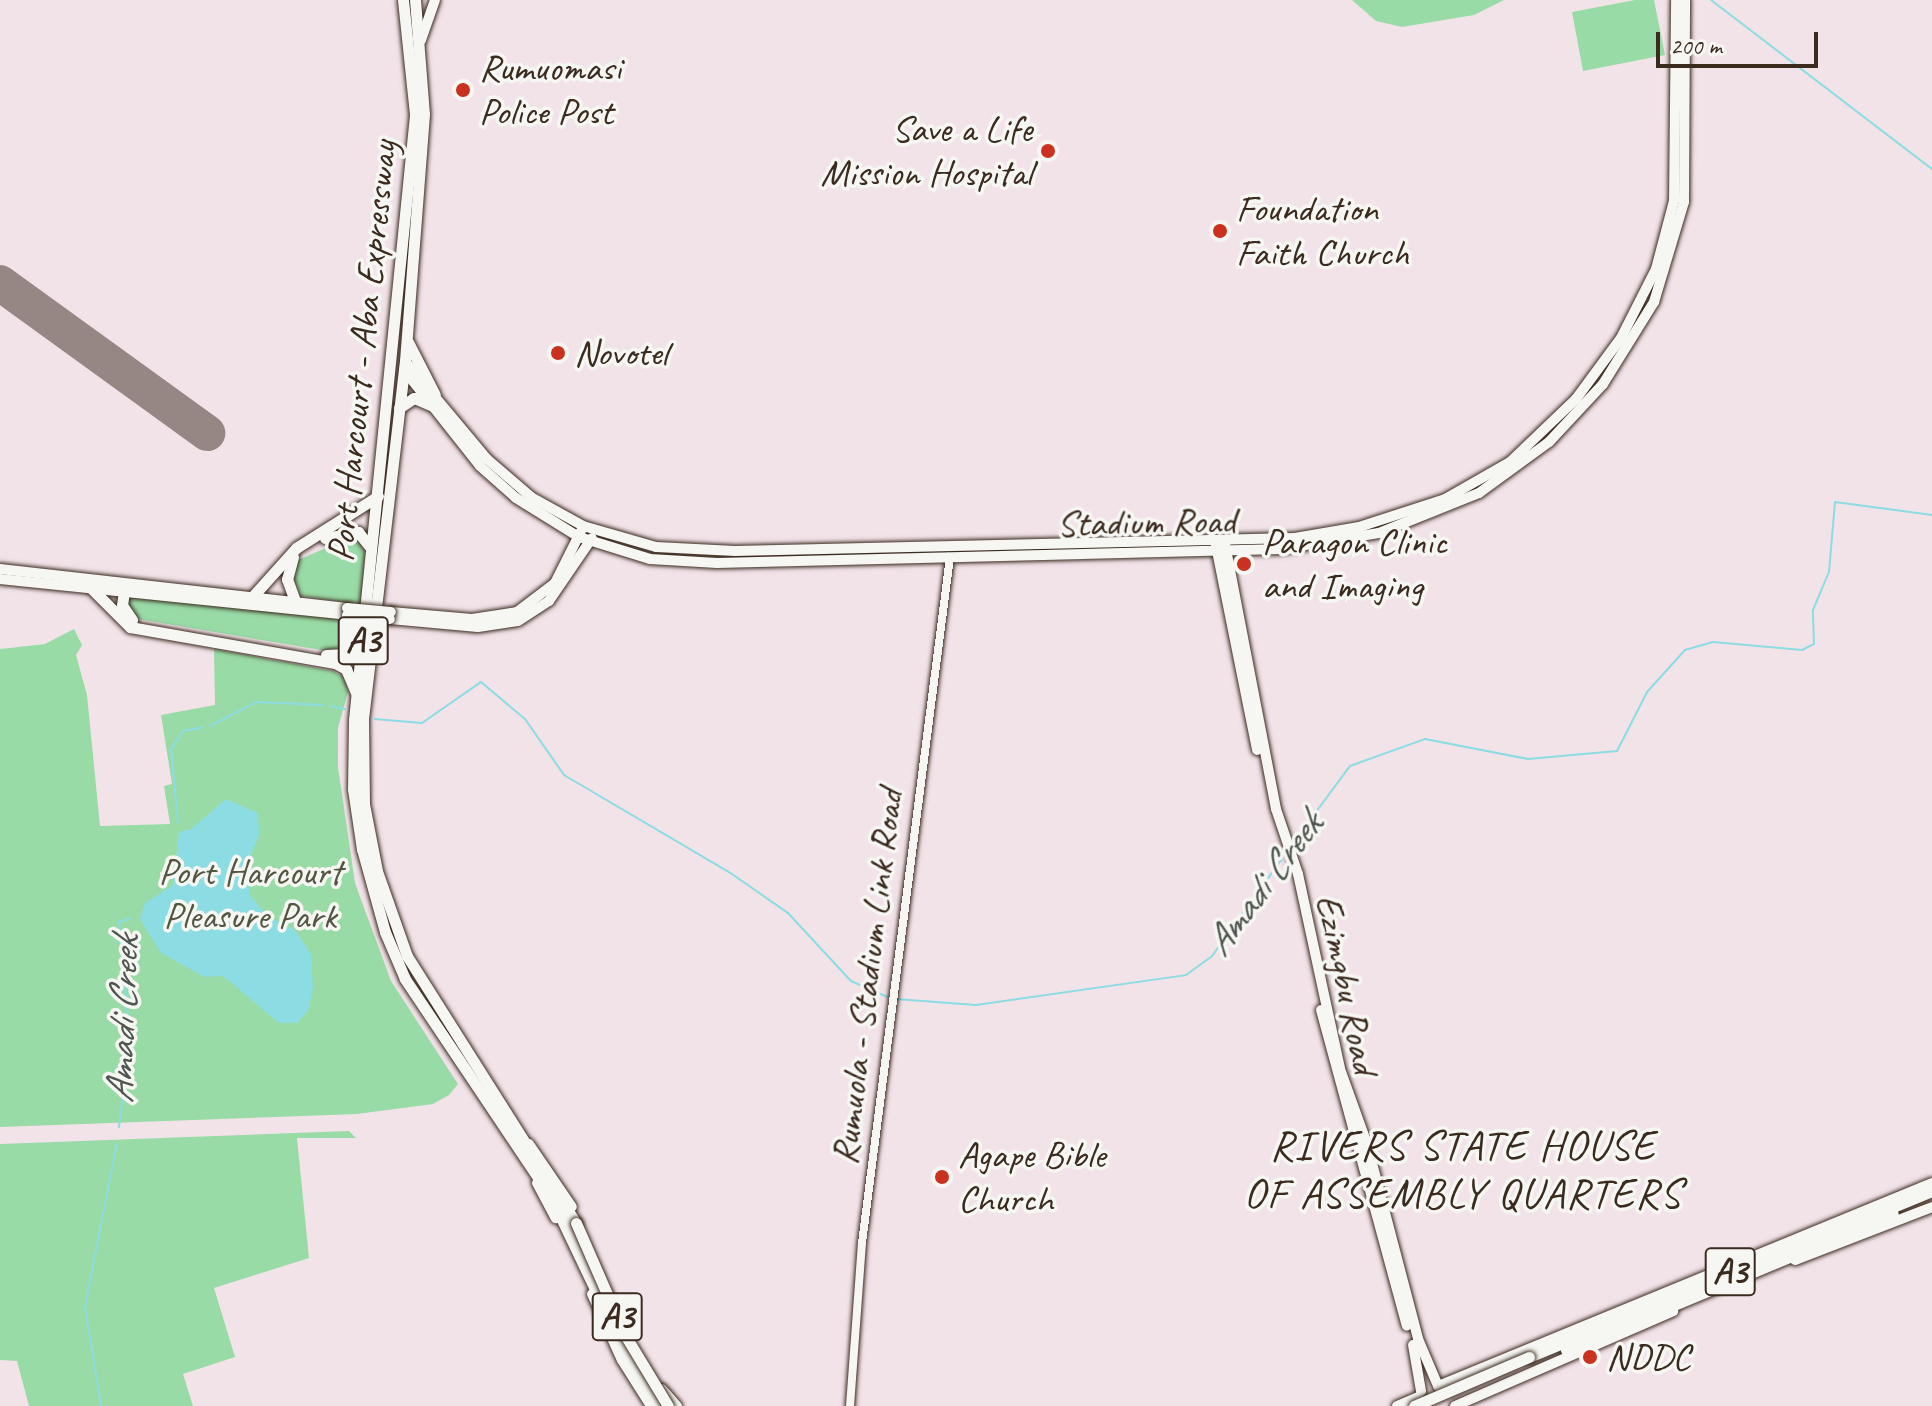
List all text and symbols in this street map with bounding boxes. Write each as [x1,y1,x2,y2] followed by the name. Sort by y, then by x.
[1660,16,1822,66] scale bar
[1670,31,1722,61] text: 200 m
[479,45,621,134] place label: Rumuomasi Police Post
[454,81,472,99] marker: Rumuomasi Police Post
[821,106,1032,196] place label: Save a Life Mission Hospital
[317,138,407,564] street label: Port Harcourt - Aba Expressway
[1039,142,1057,160] marker: Save a Life Mission Hospital
[1236,186,1410,276] place label: Foundation Faith Church
[1211,222,1229,240] marker: Foundation Faith Church
[574,330,668,376] place label: Novotel
[549,344,567,362] marker: Novotel
[1056,498,1236,546] street label: Stadium Road
[1262,519,1447,608] place label: Paragon Clinic and Imaging
[1233,553,1255,575] marker: Paragon Clinic and Imaging
[337,609,389,673] road number: A3
[821,786,913,1168] street label: Rumuola - Stadium Link Road
[1194,803,1332,965] water label: Amadi Creek
[158,849,342,938] park label: Port Harcourt Pleasure Park
[1306,891,1388,1077] street label: Ezimgbu Road
[95,936,149,1104] water label: Amadi Creek
[1245,1121,1681,1220] district label: RIVERS STATE HOUSE OF ASSEMBLY QUARTERS
[958,1132,1106,1222] place label: Agape Bible Church
[933,1168,951,1186] marker: Agape Bible Church
[1704,1240,1756,1304] road number: A3
[591,1285,643,1349] road number: A3
[1606,1334,1690,1380] place label: NDDC
[1581,1348,1599,1366] marker: NDDC

